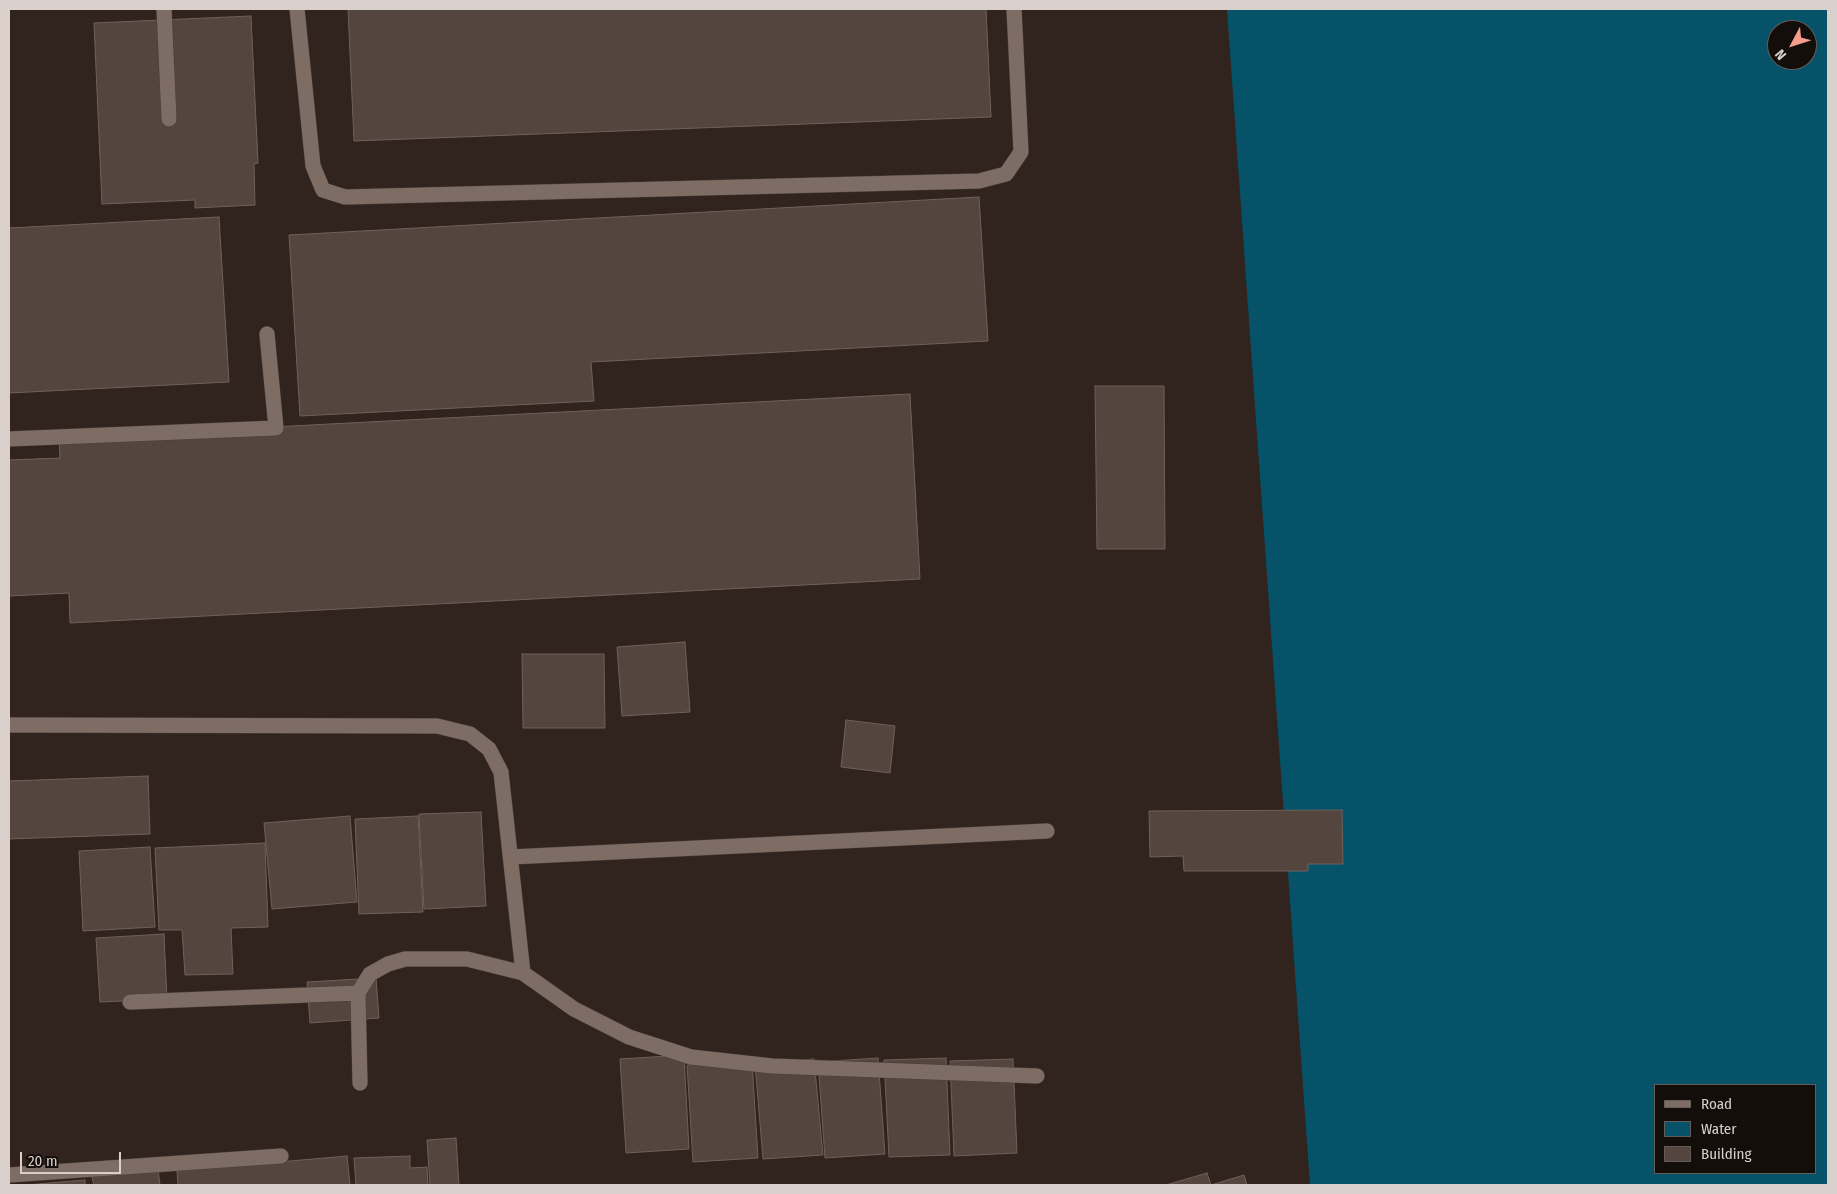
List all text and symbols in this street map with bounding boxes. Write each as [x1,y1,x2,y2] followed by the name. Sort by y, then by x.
[1767,20,1817,70] north arrow
[1772,46,1790,63] text: N
[1654,1084,1817,1174] legend
[1701,1095,1732,1113] text: Road
[1701,1120,1736,1138] text: Water
[22,1142,124,1174] scale bar
[1701,1145,1752,1163] text: Building
[28,1152,58,1170] text: 20 m

